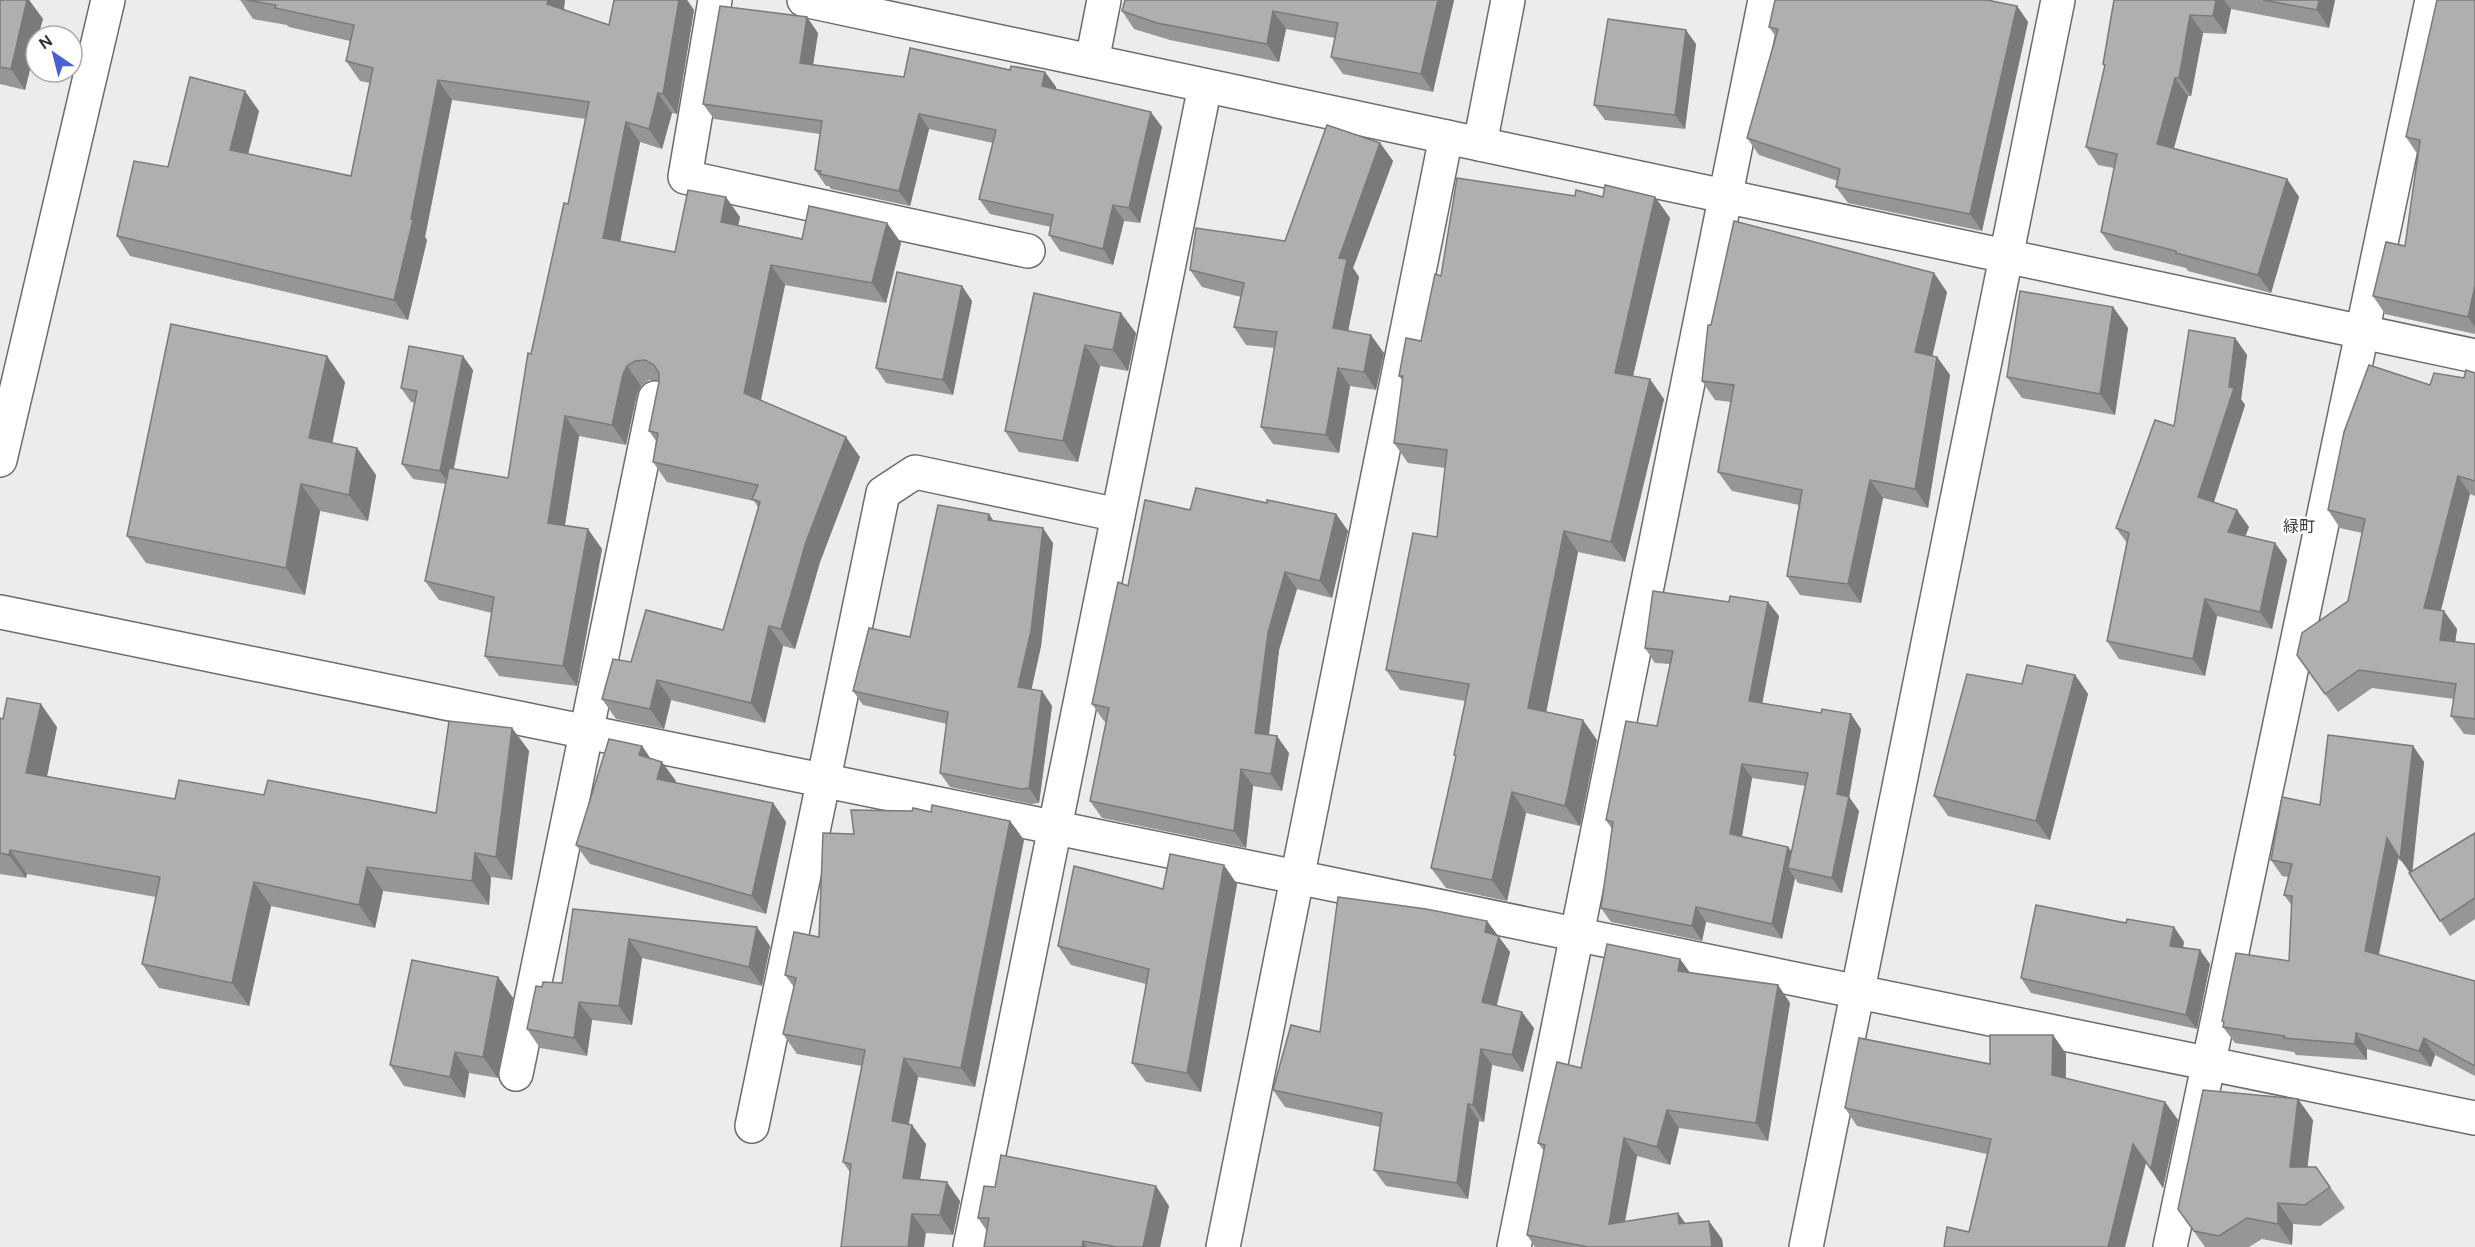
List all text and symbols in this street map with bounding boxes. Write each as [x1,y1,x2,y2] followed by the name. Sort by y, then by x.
[24,24,84,84] north arrow
[35,30,56,54] text: N
[2283,516,2315,537] district label: 緑町

